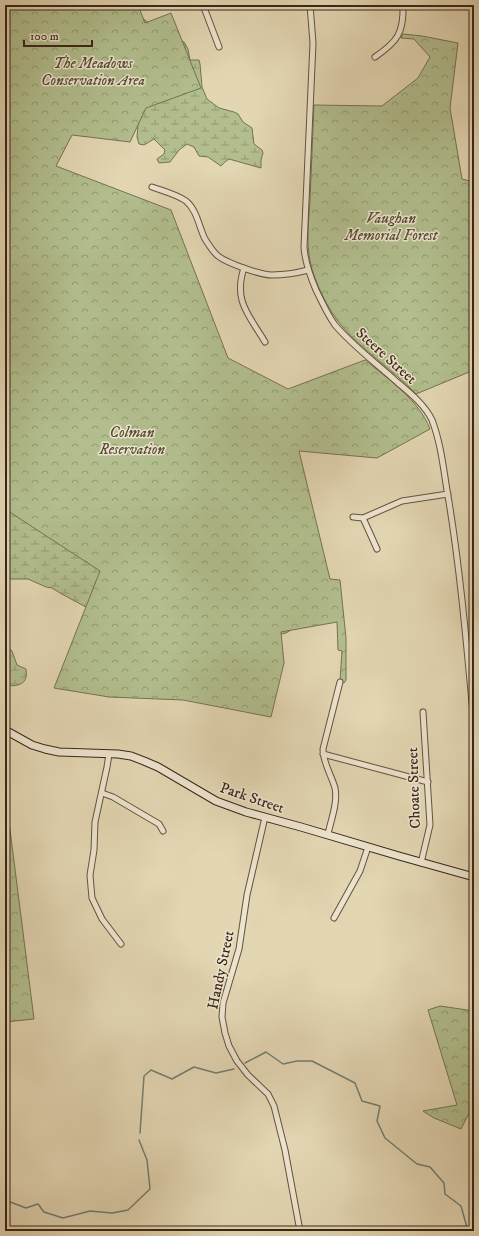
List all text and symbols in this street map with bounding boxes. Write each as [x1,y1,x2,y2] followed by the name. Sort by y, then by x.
[24,22,92,48] scale bar
[30,29,59,44] text: 100 m
[41,54,145,90] park label: The Meadows Conservation Area
[344,209,439,245] park label: Vaughan Memorial Forest
[352,324,421,388] street label: Steere Street
[98,423,165,459] park label: Colman Reservation
[403,747,425,829] street label: Choate Street
[217,778,287,818] street label: Park Street
[203,929,239,1011] street label: Handy Street

